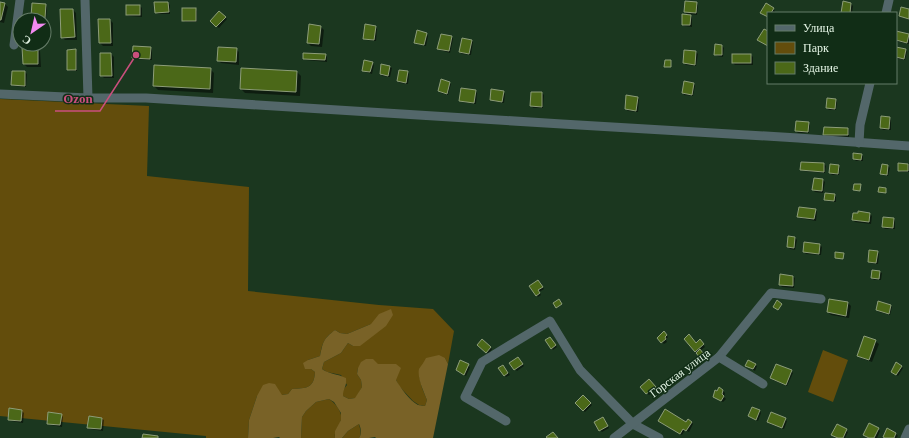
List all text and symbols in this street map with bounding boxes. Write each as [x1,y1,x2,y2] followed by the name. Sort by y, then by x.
[12,12,52,52] north arrow
[767,12,897,84] legend
[803,21,835,35] text: Улица
[20,33,33,47] text: С
[803,41,829,55] text: Парк
[803,61,838,75] text: Здание
[55,86,100,111] callout: Ozon
[63,91,94,106] text: Ozon
[647,345,714,400] street label: Горская улица

